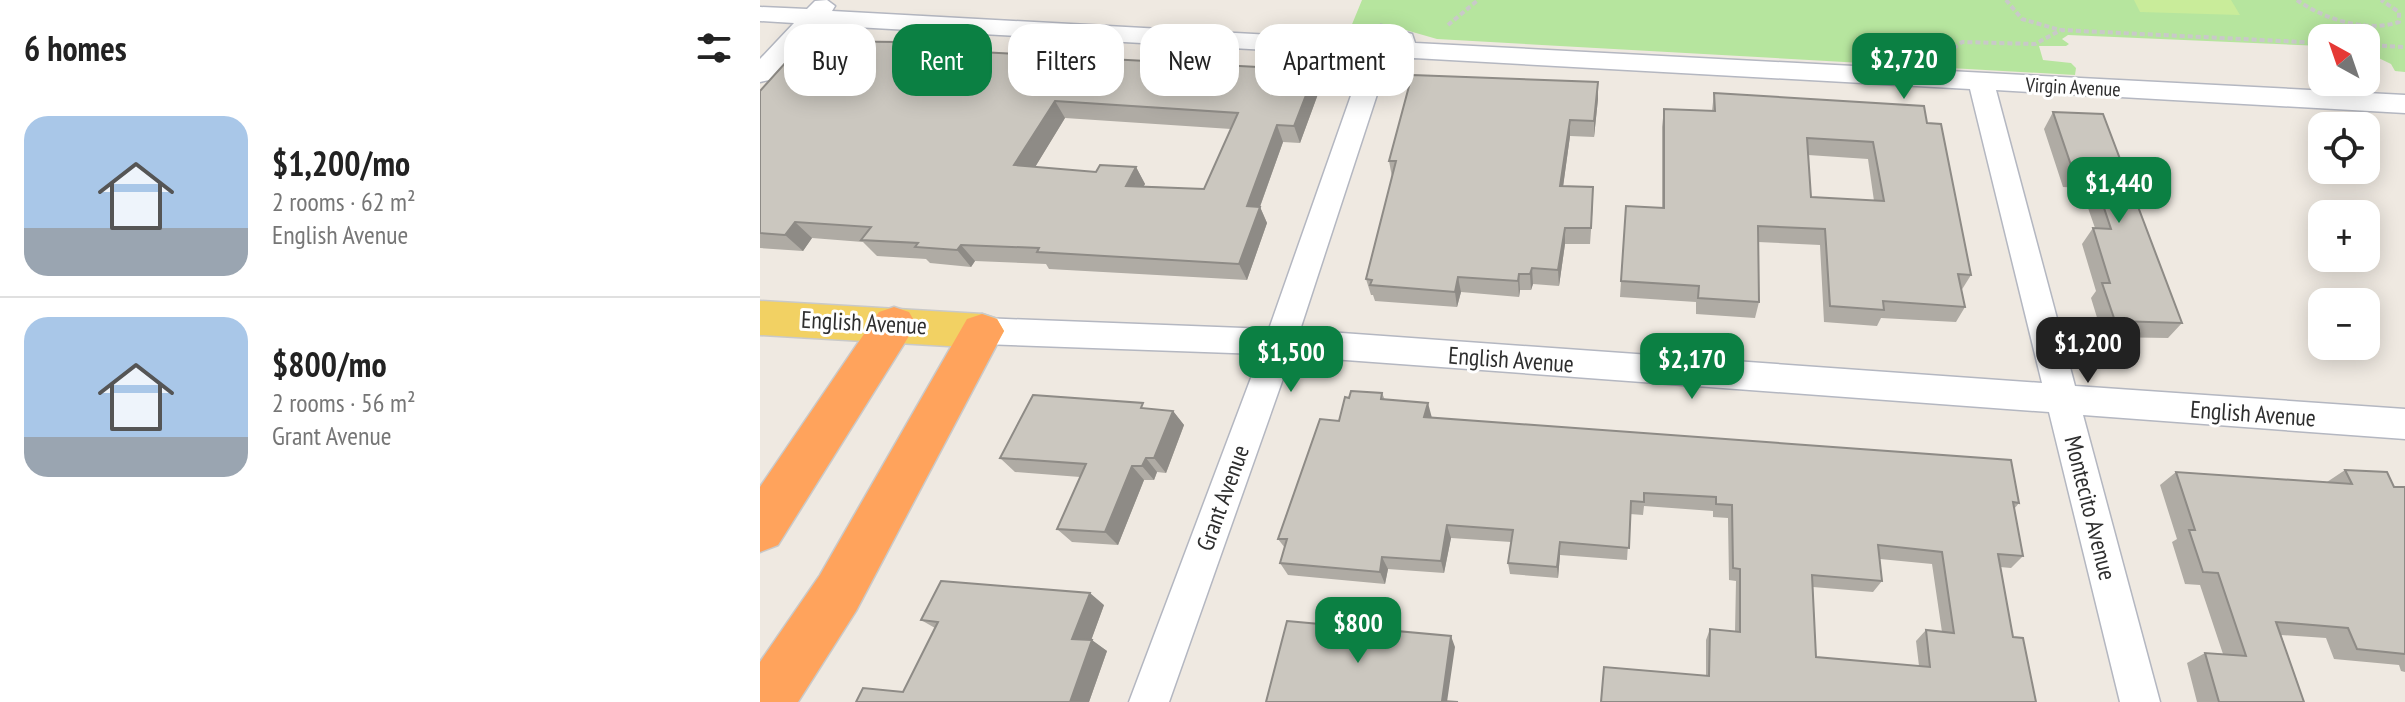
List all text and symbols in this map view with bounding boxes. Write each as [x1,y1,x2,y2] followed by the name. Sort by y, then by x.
[784,24,876,96] chip: Buy
[892,24,992,96] chip: Rent
[1008,24,1124,96] chip: Filters
[1140,24,1239,96] chip: New
[1255,24,1414,96] chip: Apartment
[2308,24,2380,96] north arrow
[2308,24,2380,360] map controls
[24,26,127,70] text: 6 homes
[692,26,736,70] icon: filters
[1839,33,1969,101] pin: $2,720
[1870,42,1938,75] text: $2,720
[2024,71,2121,102] street label: Virgin Avenue
[2308,112,2380,184] button: locate
[272,141,410,185] text: $1,200/mo
[88,148,184,244] icon: home
[2054,157,2184,225] pin: $1,440
[2085,166,2153,199] text: $1,440
[272,185,416,218] text: 2 rooms · 62 m²
[2308,200,2380,272] button: +
[272,218,408,251] text: English Avenue
[2308,288,2380,360] button: −
[800,304,928,341] street label: English Avenue
[2023,317,2153,385] pin: $1,200
[1226,326,1356,394] pin: $1,500
[2054,326,2122,359] text: $1,200
[1627,333,1757,401] pin: $2,170
[1257,335,1325,368] text: $1,500
[1447,340,1575,379] street label: English Avenue
[272,342,387,386] text: $800/mo
[1658,342,1726,375] text: $2,170
[88,349,184,445] icon: home
[272,386,416,419] text: 2 rooms · 56 m²
[2189,394,2317,433] street label: English Avenue
[272,419,391,452] text: Grant Avenue
[2058,432,2123,583] street label: Montecito Avenue
[1189,441,1256,555] street label: Grant Avenue
[1311,597,1405,665] pin: $800
[1333,606,1383,639] text: $800

